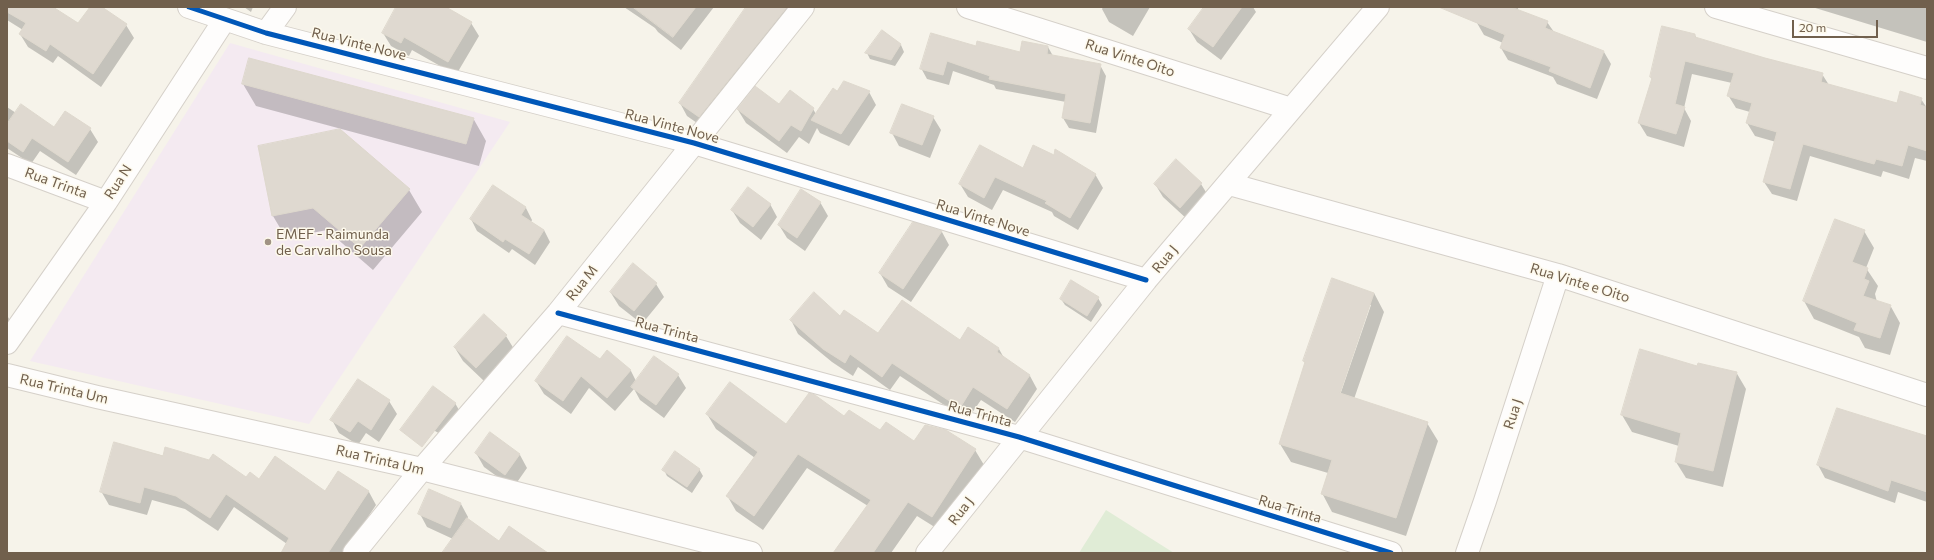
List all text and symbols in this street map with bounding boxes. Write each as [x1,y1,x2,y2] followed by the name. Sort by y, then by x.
[1794,12,1880,38] scale bar
[1799,20,1826,34] text: 20 m
[310,24,408,64] street label: Rua Vinte Nove
[1083,36,1177,80] street label: Rua Vinte Oito
[623,105,721,147] street label: Rua Vinte Nove
[101,162,135,202] street label: Rua N
[22,164,90,202] street label: Rua Trinta
[934,196,1032,240] street label: Rua Vinte Nove
[276,226,392,258] place label: EMEF - Raimunda de Carvalho Sousa
[263,237,273,247] marker: EMEF - Raimunda de Carvalho Sousa
[1149,242,1181,276] street label: Rua J
[1528,260,1632,306] street label: Rua Vinte e Oito
[563,262,601,304] street label: Rua M
[633,313,701,347] street label: Rua Trinta
[18,371,110,407] street label: Rua Trinta Um
[946,397,1014,431] street label: Rua Trinta
[1500,397,1526,431] street label: Rua J
[334,442,426,478] street label: Rua Trinta Um
[1256,491,1324,527] street label: Rua Trinta
[945,494,977,528] street label: Rua J

